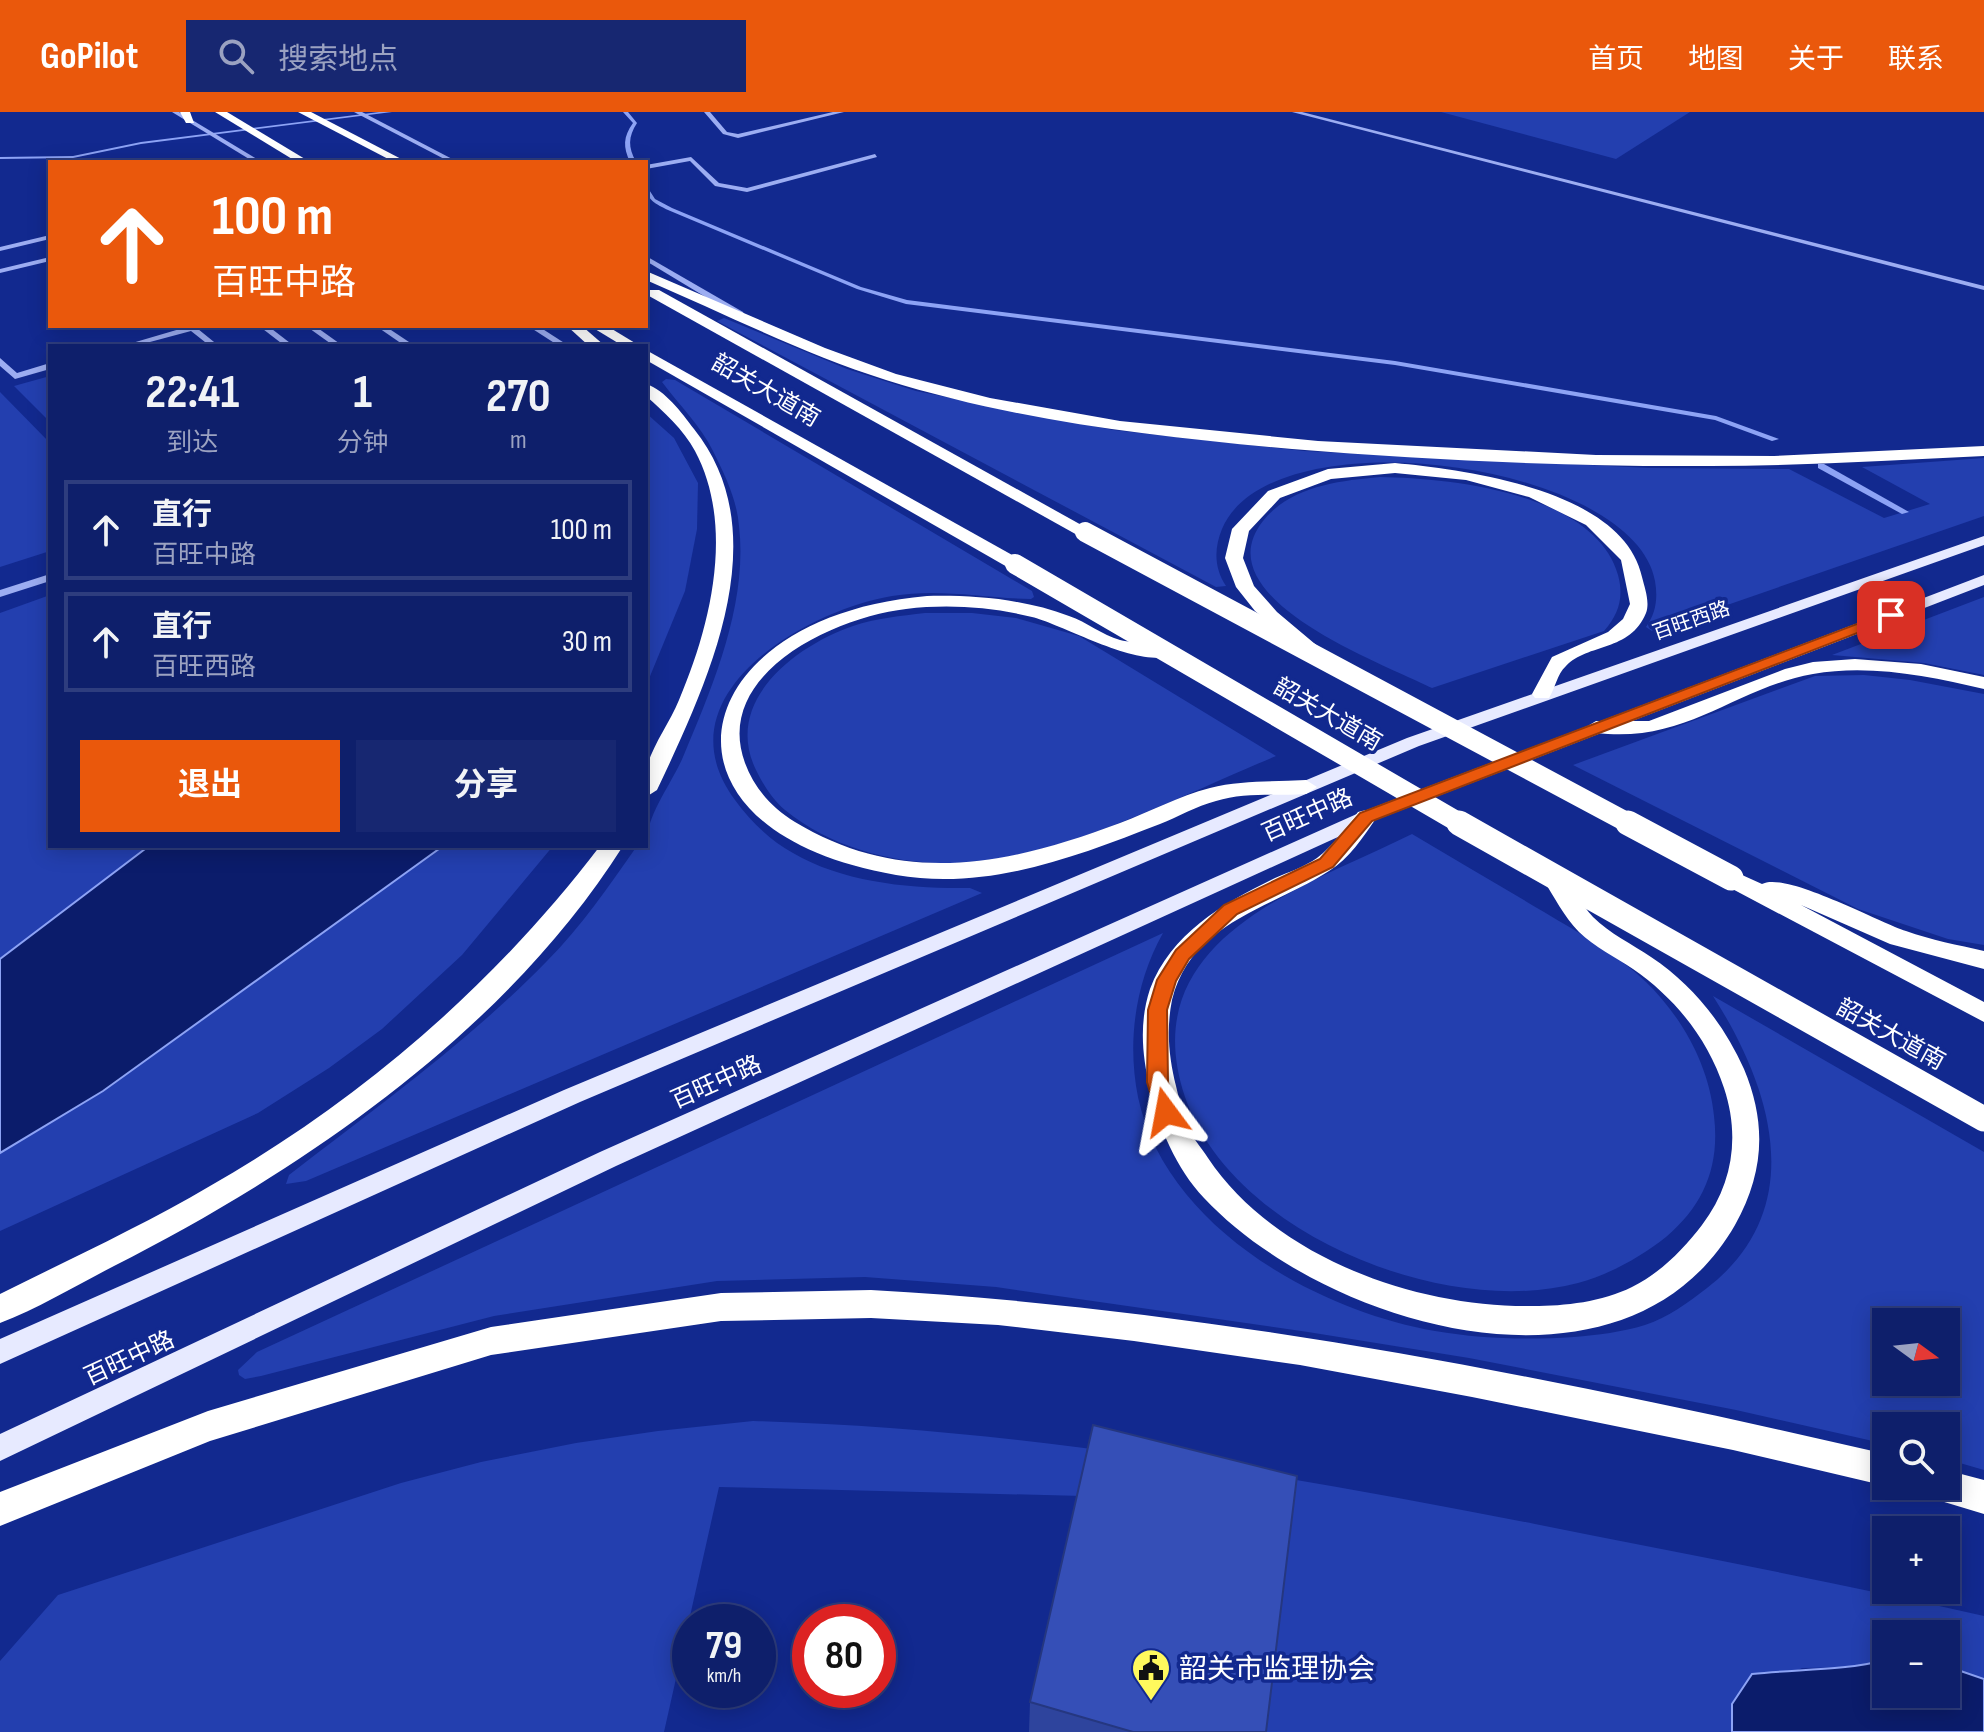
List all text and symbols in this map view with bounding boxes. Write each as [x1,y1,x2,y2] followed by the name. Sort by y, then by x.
[186,20,746,92] search box
[40,34,138,79] text: GoPilot
[214,34,258,78] icon: search
[278,42,398,78] text: 搜索地点
[1588,43,1644,76] text: 首页
[1688,43,1744,76] text: 地图
[1788,43,1844,76] text: 关于
[1888,43,1944,76] text: 联系
[212,184,333,251] text: 100 m
[80,192,184,296] icon: ahead
[212,262,356,305] text: 百旺中路
[707,348,825,433] street label: 韶关大道南
[145,364,239,421] text: 22:41
[353,364,372,421] text: 1
[486,368,551,425] text: 270
[510,425,527,456] text: m
[166,428,218,459] text: 到达
[337,428,389,459] text: 分钟
[152,497,212,533] text: 直行
[84,508,128,552] icon: ahead
[551,512,612,548] text: 100 m
[152,540,256,571] text: 百旺中路
[1857,581,1925,649] pin
[1869,593,1913,637] icon: arrive
[1650,597,1733,645] street label: 百旺西路
[152,609,212,645] text: 直行
[84,620,128,664] icon: ahead
[562,624,612,660] text: 30 m
[152,652,256,683] text: 百旺西路
[1269,672,1387,757] street label: 韶关大道南
[80,740,340,832] button: 退出
[356,740,616,832] button: 分享
[1257,783,1357,848] street label: 百旺中路
[1831,993,1950,1076] street label: 韶关大道南
[666,1050,766,1115] street label: 百旺中路
[1124,1070,1208,1154] position arrow
[1872,1308,1960,1396] north arrow
[1872,1308,1960,1708] map controls
[80,1325,179,1392] street label: 百旺中路
[1872,1412,1960,1500] button: search
[1872,1516,1960,1604] button: +
[792,1604,896,1708] speed limit sign: 80
[1872,1620,1960,1708] button: −
[706,1622,742,1670] text: 79
[1130,1647,1172,1702] public building icon: 韶关市监理协会
[1179,1653,1375,1686] place label: 韶关市监理协会
[707,1664,741,1688] text: km/h

